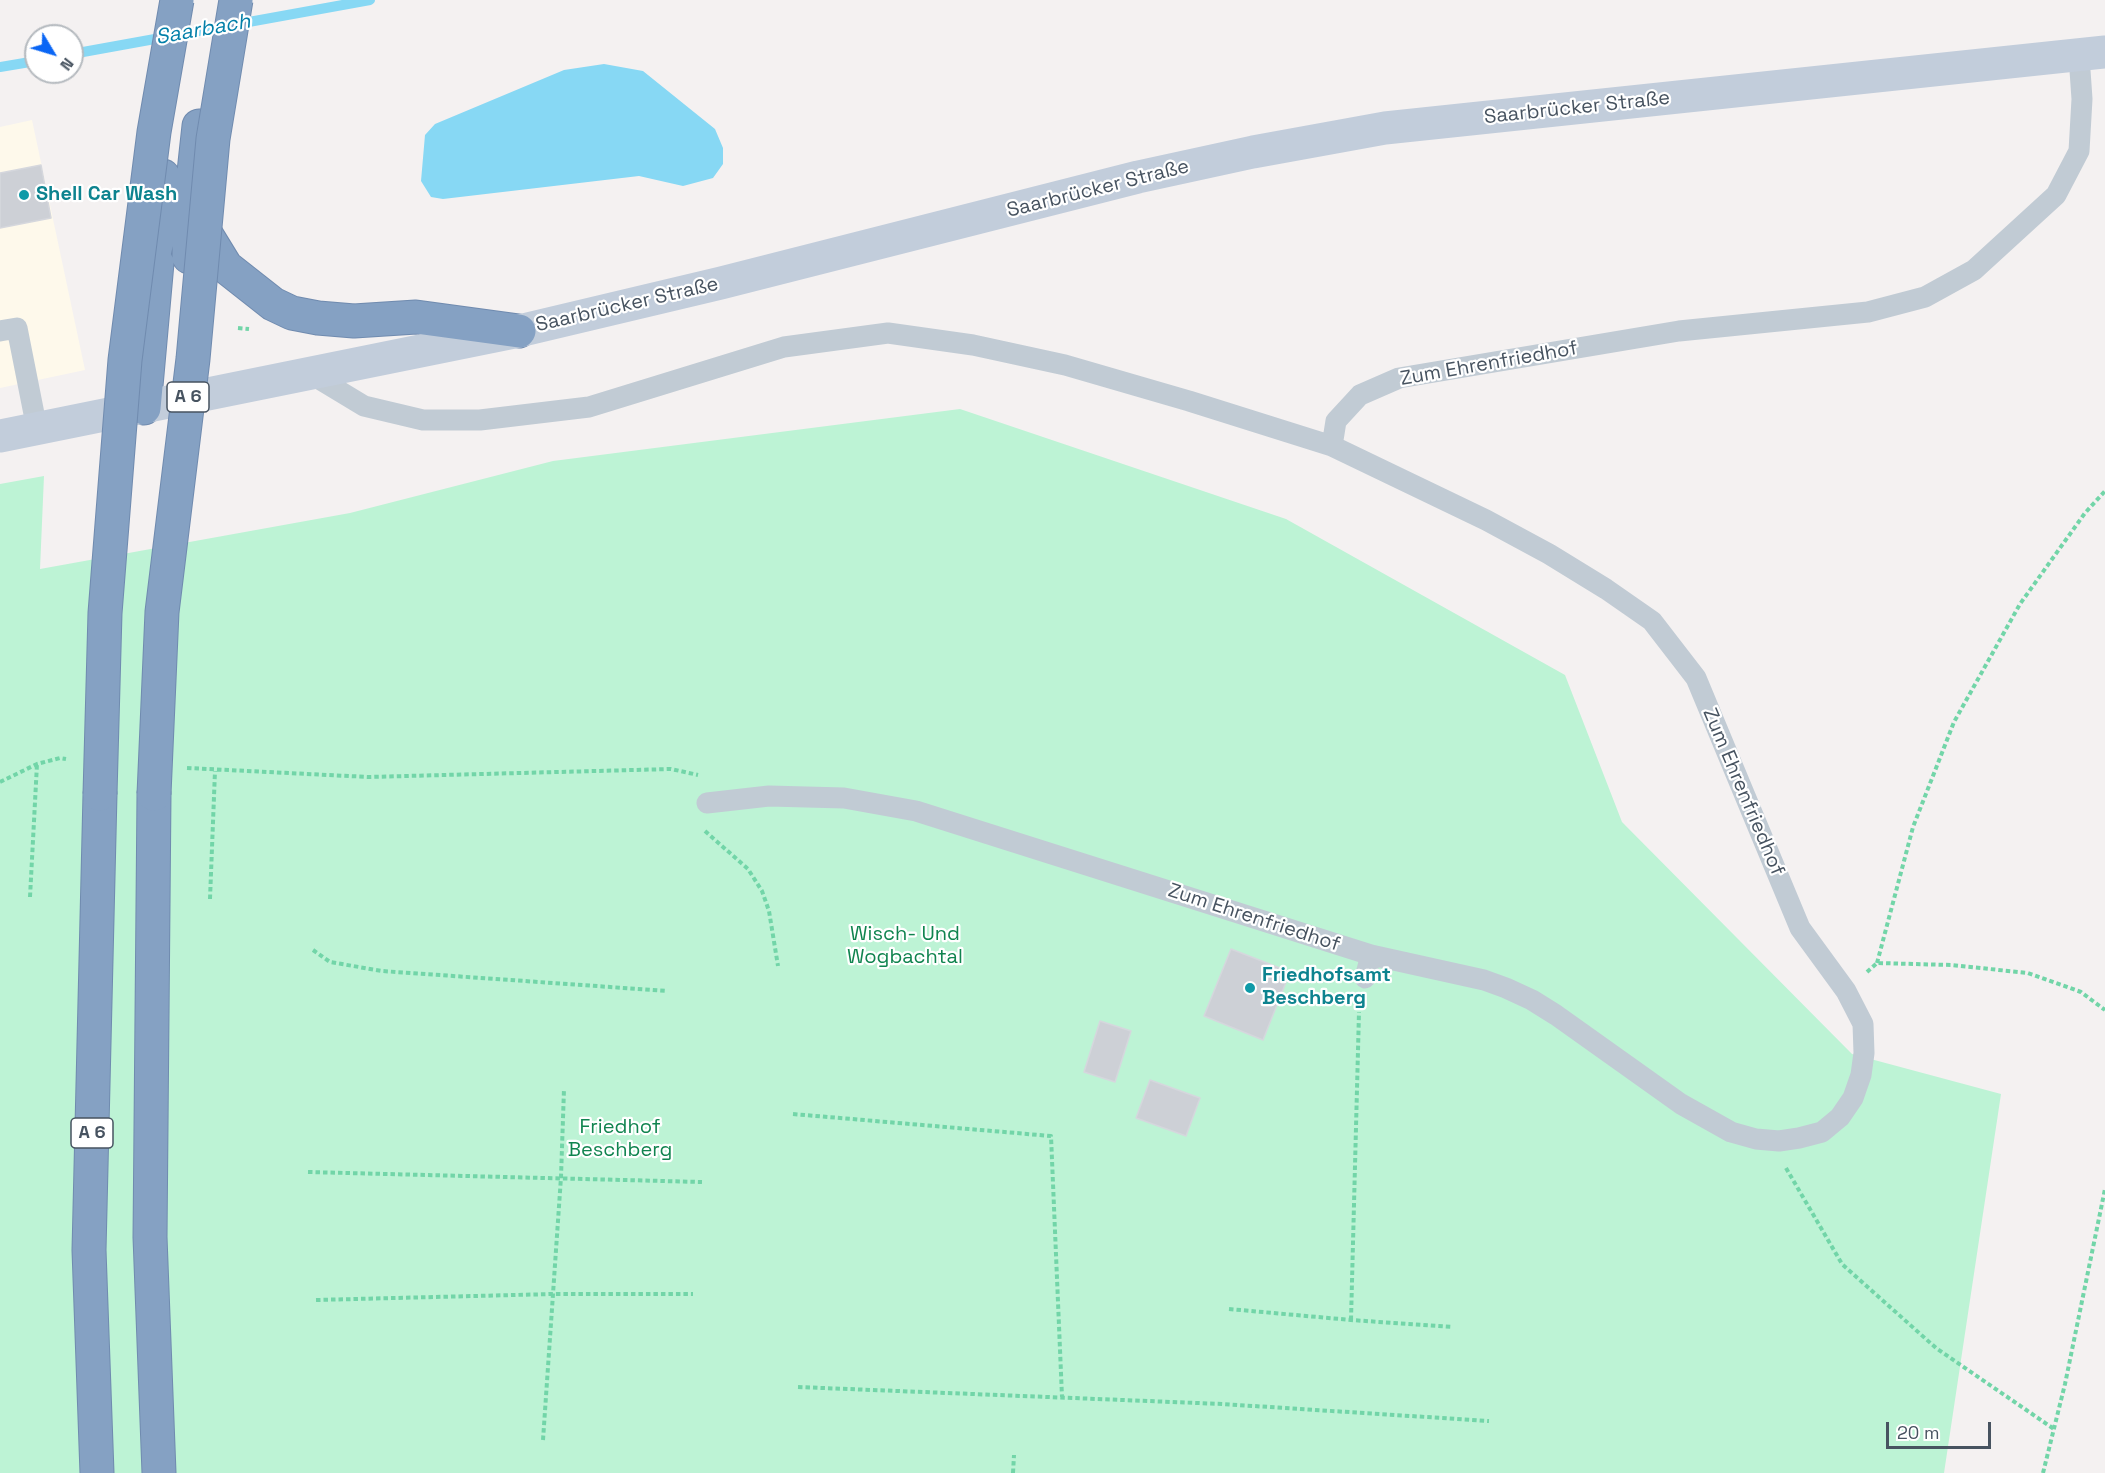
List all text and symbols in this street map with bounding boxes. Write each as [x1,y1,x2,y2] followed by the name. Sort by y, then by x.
[154,9,252,51] water label: Saarbach
[24,24,84,84] north arrow
[55,53,79,75] text: N
[1483,86,1671,130] street label: Saarbrücker Straße
[1005,155,1191,223] street label: Saarbrücker Straße
[36,183,177,207] place label: Shell Car Wash
[17,188,31,202] marker: Shell Car Wash
[533,272,721,338] street label: Saarbrücker Straße
[1398,337,1580,391] street label: Zum Ehrenfriedhof
[167,382,209,412] road number: A 6
[1697,705,1789,879] street label: Zum Ehrenfriedhof
[1165,879,1343,957] street label: Zum Ehrenfriedhof
[847,923,963,970] park label: Wisch- Und Wogbachtal
[1262,964,1391,1011] place label: Friedhofsamt Beschberg
[1243,981,1257,995] marker: Friedhofsamt Beschberg
[568,1116,672,1163] park label: Friedhof Beschberg
[71,1118,113,1148] road number: A 6
[1889,1410,1994,1448] scale bar
[1897,1421,1940,1444] text: 20 m

